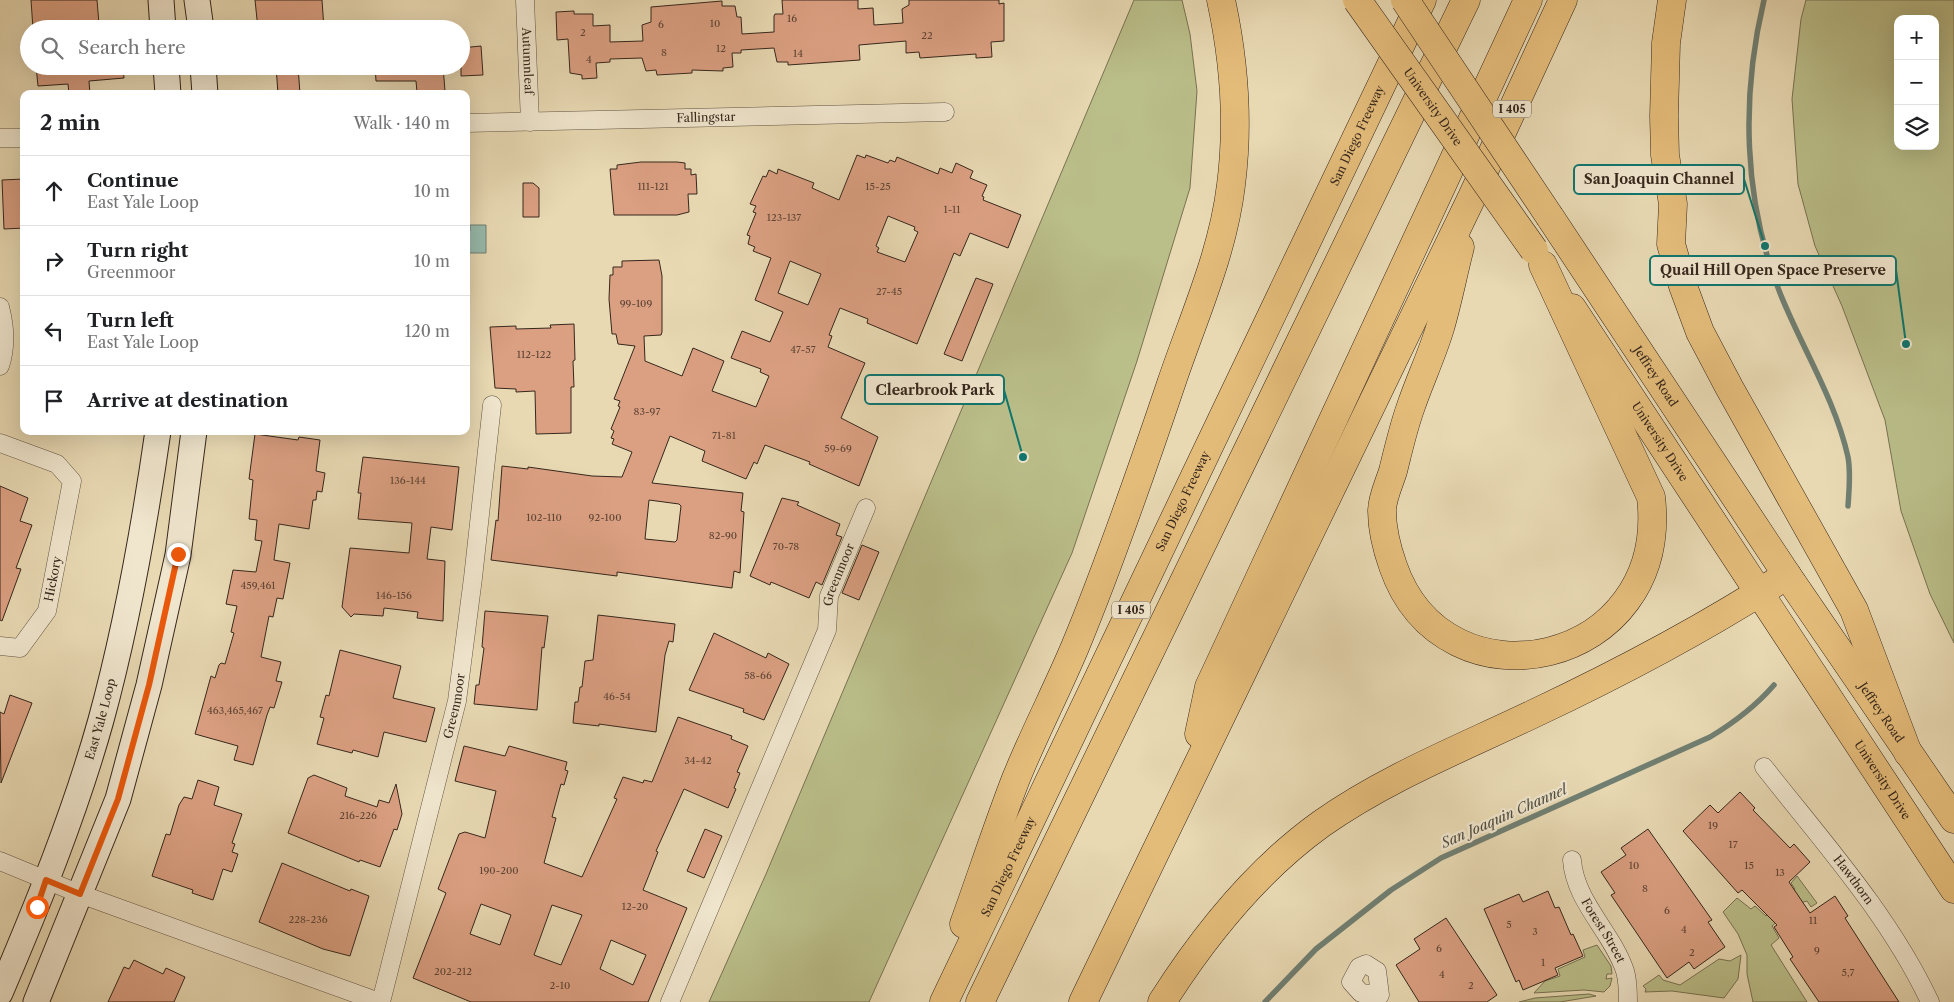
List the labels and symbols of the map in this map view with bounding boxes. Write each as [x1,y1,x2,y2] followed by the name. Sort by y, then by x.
[787,12,797,25] house number: 16
[710,17,720,30] house number: 10
[658,18,664,31] house number: 6
[519,26,537,97] street label: Autumnleaf
[580,26,586,39] house number: 2
[921,29,933,42] house number: 22
[716,42,726,55] house number: 12
[661,46,667,59] house number: 8
[793,47,803,60] house number: 14
[586,53,592,66] house number: 4
[1400,65,1466,149] street label: University Drive
[1327,82,1387,188] street label: San Diego Freeway
[1493,100,1531,118] road number: I 405
[676,109,736,125] street label: Fallingstar
[1574,165,1744,194] callout: San Joaquin Channel
[1584,170,1734,188] text: San Joaquin Channel
[637,180,669,193] house number: 111-121
[865,180,891,193] house number: 15-25
[943,203,961,216] house number: 1-11
[767,211,801,224] house number: 123-137
[1650,256,1896,285] callout: Quail Hill Open Space Preserve
[1660,261,1886,279] text: Quail Hill Open Space Preserve
[876,285,902,298] house number: 27-45
[620,297,652,310] house number: 99-109
[1629,341,1682,410] street label: Jeffrey Road
[790,343,816,356] house number: 47-57
[517,348,551,361] house number: 112-122
[865,375,1004,404] callout: Clearbrook Park
[875,381,995,399] text: Clearbrook Park
[1629,399,1692,484] street label: University Drive
[634,405,660,418] house number: 83-97
[712,429,737,442] house number: 71-81
[824,442,852,455] house number: 59-69
[1152,448,1213,553] street label: San Diego Freeway
[390,474,426,487] house number: 136-144
[526,511,562,524] house number: 102-110
[589,511,621,524] house number: 92-100
[709,529,737,542] house number: 82-90
[773,540,799,553] house number: 70-78
[820,541,857,606] street label: Greenmoor
[167,543,190,566] route end
[41,555,64,603] street label: Hickory
[240,579,276,592] house number: 459,461
[376,589,412,602] house number: 146-156
[1112,602,1150,618] road number: I 405
[744,669,772,682] house number: 58-66
[440,672,468,740] street label: Greenmoor
[82,677,119,762] street label: East Yale Loop
[1855,678,1908,746] street label: Jeffrey Road
[603,690,631,703] house number: 46-54
[207,704,263,717] house number: 463,465,467
[1851,737,1914,823] street label: University Drive
[684,754,712,767] house number: 34-42
[1437,780,1571,852] water label: San Joaquin Channel
[339,809,377,822] house number: 216-226
[978,814,1039,919] street label: San Diego Freeway
[1708,819,1718,832] house number: 19
[1728,838,1738,851] house number: 17
[1830,852,1877,908] street label: Hawthorn
[1629,859,1639,872] house number: 10
[1744,859,1754,872] house number: 15
[479,864,519,877] house number: 190-200
[1775,866,1785,879] house number: 13
[1642,882,1648,895] house number: 8
[1578,895,1629,966] street label: Forest Street
[26,896,49,919] route start
[622,900,648,913] house number: 12-20
[1664,904,1670,917] house number: 6
[288,913,328,926] house number: 228-236
[1809,914,1818,927] house number: 11
[1506,918,1512,931] house number: 5
[1681,923,1687,936] house number: 4
[1532,925,1538,938] house number: 3
[1436,942,1442,955] house number: 6
[1814,944,1820,957] house number: 9
[1689,946,1695,959] house number: 2
[1541,956,1546,969] house number: 1
[434,965,472,978] house number: 202-212
[1842,966,1854,979] house number: 5,7
[1439,968,1445,981] house number: 4
[550,979,570,992] house number: 2-10
[1468,979,1474,992] house number: 2

